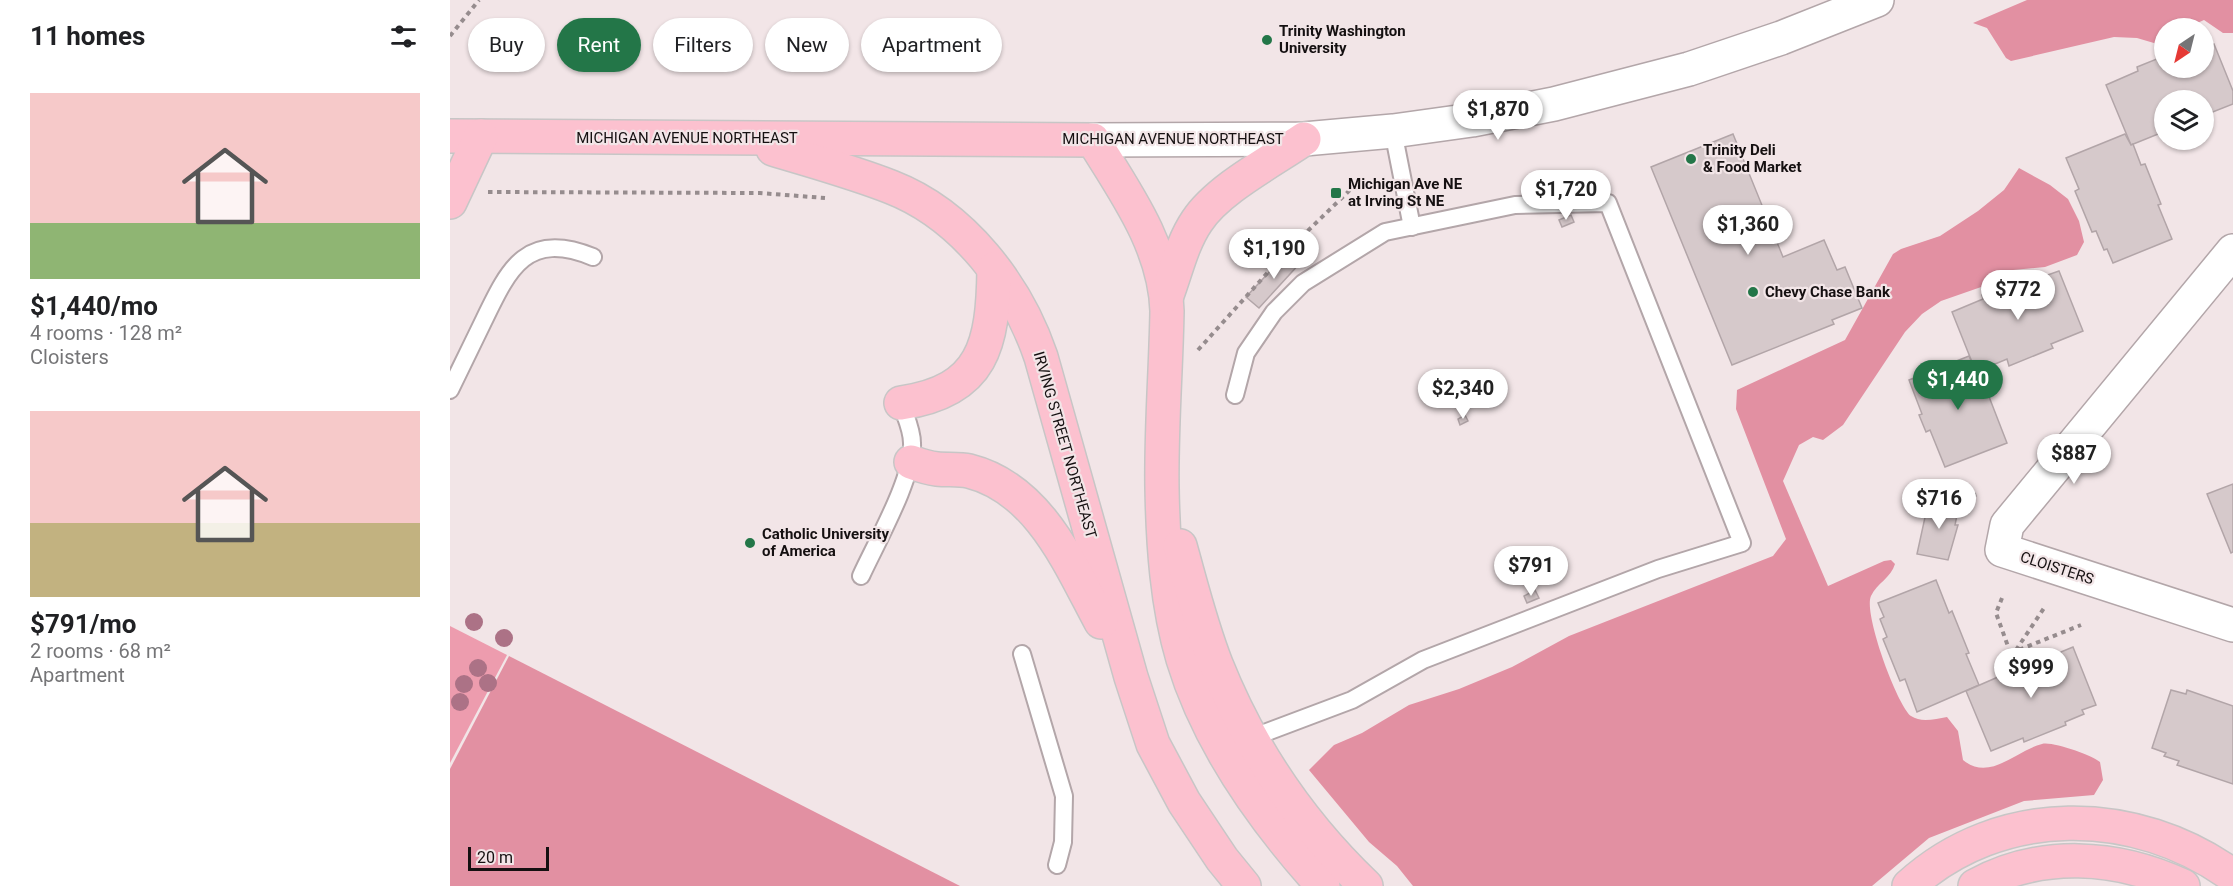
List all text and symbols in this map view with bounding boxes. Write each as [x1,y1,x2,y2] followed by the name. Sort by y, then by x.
[468,18,545,72] chip: Buy
[557,18,641,72] chip: Rent
[653,18,753,72] chip: Filters
[765,18,849,72] chip: New
[861,18,1002,72] chip: Apartment
[2154,18,2214,78] north arrow
[2154,18,2214,150] map controls
[387,20,420,53] icon: filters
[30,21,145,51] text: 11 homes
[1279,22,1406,57] place label: Trinity Washington University
[1260,33,1274,47] marker: Trinity Washington University
[1449,90,1547,141] pin: $1,870
[2154,90,2214,150] button: layers
[1467,97,1529,121] text: $1,870
[576,129,798,147] street label: MICHIGAN AVENUE NORTHEAST
[1062,130,1284,148] street label: MICHIGAN AVENUE NORTHEAST
[171,132,279,240] icon: home
[1703,141,1801,176] place label: Trinity Deli & Food Market
[1684,152,1698,166] marker: Trinity Deli & Food Market
[1517,170,1615,221] pin: $1,720
[1348,175,1463,210] place label: Michigan Ave NE at Irving St NE
[1535,177,1597,201] text: $1,720
[1329,186,1343,200] marker: Michigan Ave NE at Irving St NE
[1699,205,1797,256] pin: $1,360
[1717,212,1779,236] text: $1,360
[1225,229,1323,280] pin: $1,190
[1243,236,1305,260] text: $1,190
[1982,270,2054,321] pin: $772
[1995,277,2041,301] text: $772
[1765,283,1891,301] place label: Chevy Chase Bank
[1746,285,1760,299] marker: Chevy Chase Bank
[30,291,158,321] text: $1,440/mo
[30,321,182,345] text: 4 rooms · 128 m²
[30,345,109,369] text: Cloisters
[1030,349,1100,541] street label: IRVING STREET NORTHEAST
[1909,360,2007,411] pin: $1,440
[1927,367,1989,391] text: $1,440
[1414,369,1512,420] pin: $2,340
[1432,376,1494,400] text: $2,340
[2038,434,2110,485] pin: $887
[2051,441,2097,465] text: $887
[171,450,279,558] icon: home
[1903,479,1975,530] pin: $716
[1916,486,1962,510] text: $716
[762,525,889,560] place label: Catholic University of America
[743,536,757,550] marker: Catholic University of America
[1495,546,1567,597] pin: $791
[2018,548,2096,588] street label: CLOISTERS
[1508,553,1554,577] text: $791
[30,609,137,639] text: $791/mo
[30,639,171,663] text: 2 rooms · 68 m²
[1995,648,2067,699] pin: $999
[2008,655,2054,679] text: $999
[30,663,125,687] text: Apartment
[468,844,549,872] scale bar
[477,848,513,867] text: 20 m

